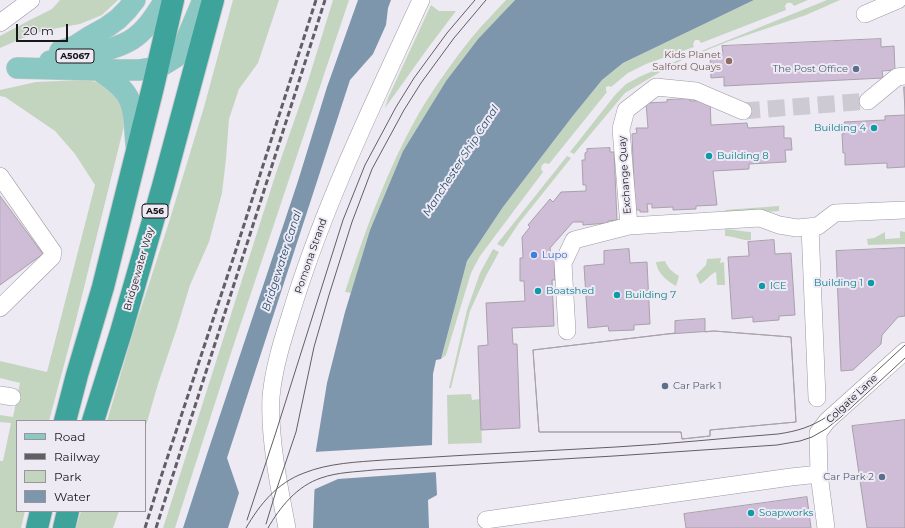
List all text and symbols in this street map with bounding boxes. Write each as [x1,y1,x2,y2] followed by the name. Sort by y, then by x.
[18,16,70,42] scale bar
[23,23,54,38] text: 20 m
[56,49,94,63] road number: A5067
[652,49,721,72] place label: Kids Planet Salford Quays
[724,56,734,66] marker: Kids Planet Salford Quays
[773,63,848,75] place label: The Post Office
[851,64,861,74] marker: The Post Office
[420,103,502,219] water label: Manchester Ship Canal
[814,122,866,134] place label: Building 4
[869,123,879,133] marker: Building 4
[616,135,634,215] street label: Exchange Quay
[717,150,769,162] place label: Building 8
[704,151,714,161] marker: Building 8
[142,204,168,218] road number: A56
[259,209,305,313] water label: Bridgewater Canal
[293,217,329,295] street label: Pomona Strand
[121,226,157,312] street label: Bridgewater Way
[542,249,568,261] place label: Lupo
[529,250,539,260] marker: Lupo
[814,277,863,289] place label: Building 1
[866,278,876,288] marker: Building 1
[770,280,787,292] place label: ICE
[757,281,767,291] marker: ICE
[546,285,594,297] place label: Boatshed
[533,286,543,296] marker: Boatshed
[625,289,676,301] place label: Building 7
[612,290,622,300] marker: Building 7
[824,372,880,426] street label: Colgate Lane
[673,380,722,392] place label: Car Park 1
[660,381,670,391] marker: Car Park 1
[16,420,146,512] legend
[54,429,85,444] text: Road
[54,449,100,464] text: Railway
[54,469,81,484] text: Park
[823,471,874,483] place label: Car Park 2
[877,472,887,482] marker: Car Park 2
[54,489,90,504] text: Water
[759,507,813,519] place label: Soapworks
[746,508,756,518] marker: Soapworks

